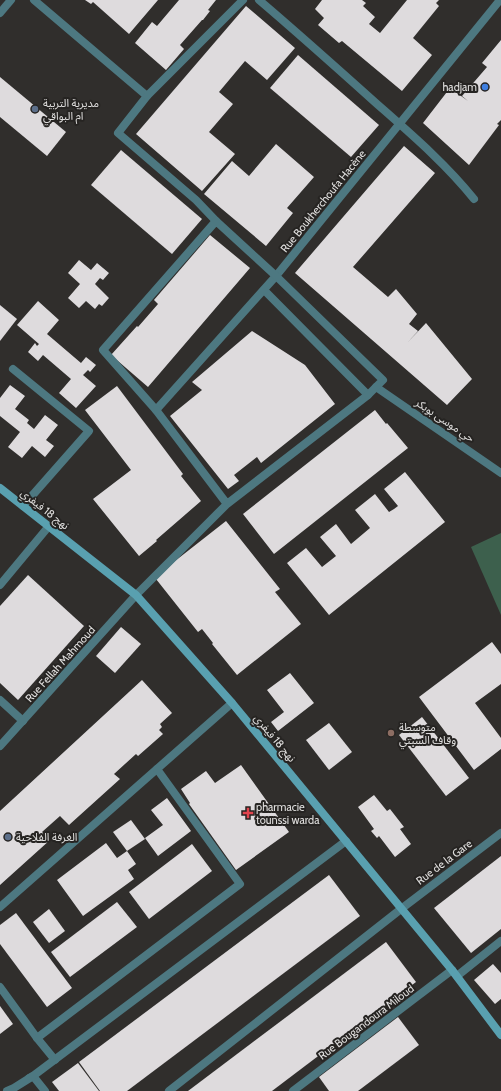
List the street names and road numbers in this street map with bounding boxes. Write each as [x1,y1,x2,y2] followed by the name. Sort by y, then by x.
[277,147,369,255] street label: Rue Boukherchoufa Hacène
[411,395,478,447] street label: حي موسى بوبكر
[16,486,72,534] street label: نهج 18 فيفري
[22,623,98,705] street label: Rue Fellah Mahmoud
[249,711,299,766] street label: نهج 18 فيفري
[413,836,475,888] street label: Rue de la Gare
[315,981,417,1063] street label: Rue Bougandoura Miloud

